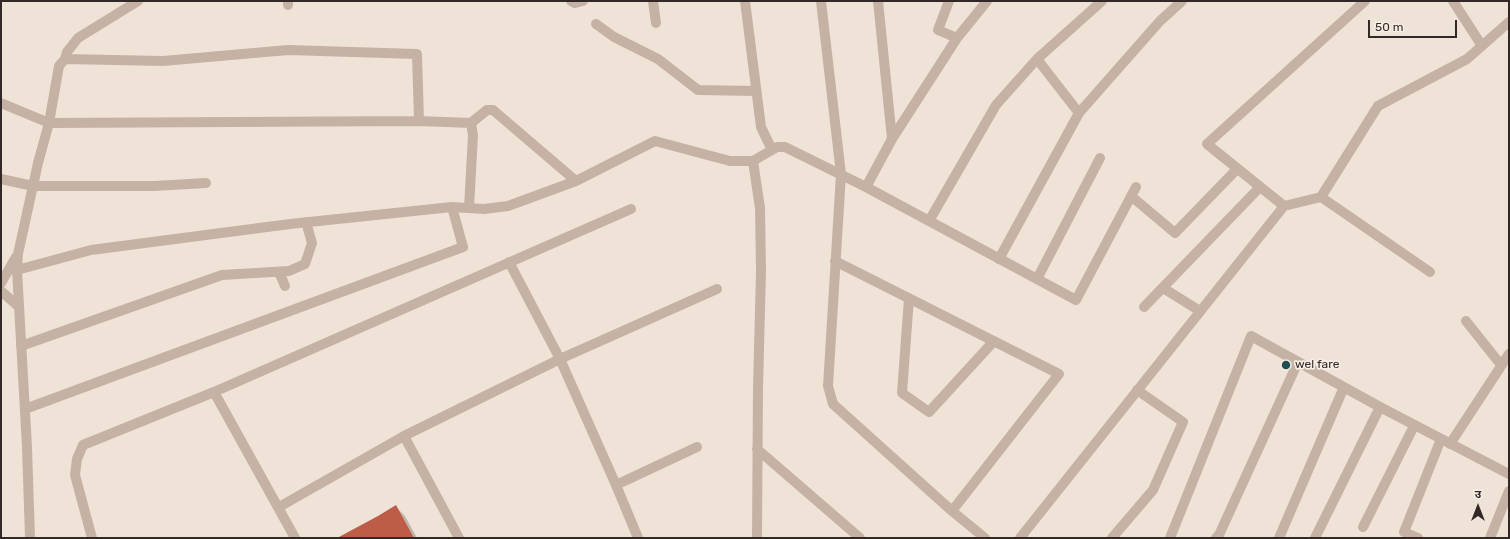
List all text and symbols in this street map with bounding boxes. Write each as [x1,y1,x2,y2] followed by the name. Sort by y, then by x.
[1370,12,1459,38] scale bar
[1375,20,1403,34] text: 50 m
[1295,358,1339,372] place label: wel fare
[1280,359,1292,371] marker: wel fare
[1458,487,1498,527] north arrow
[1475,488,1481,501] text: उ

